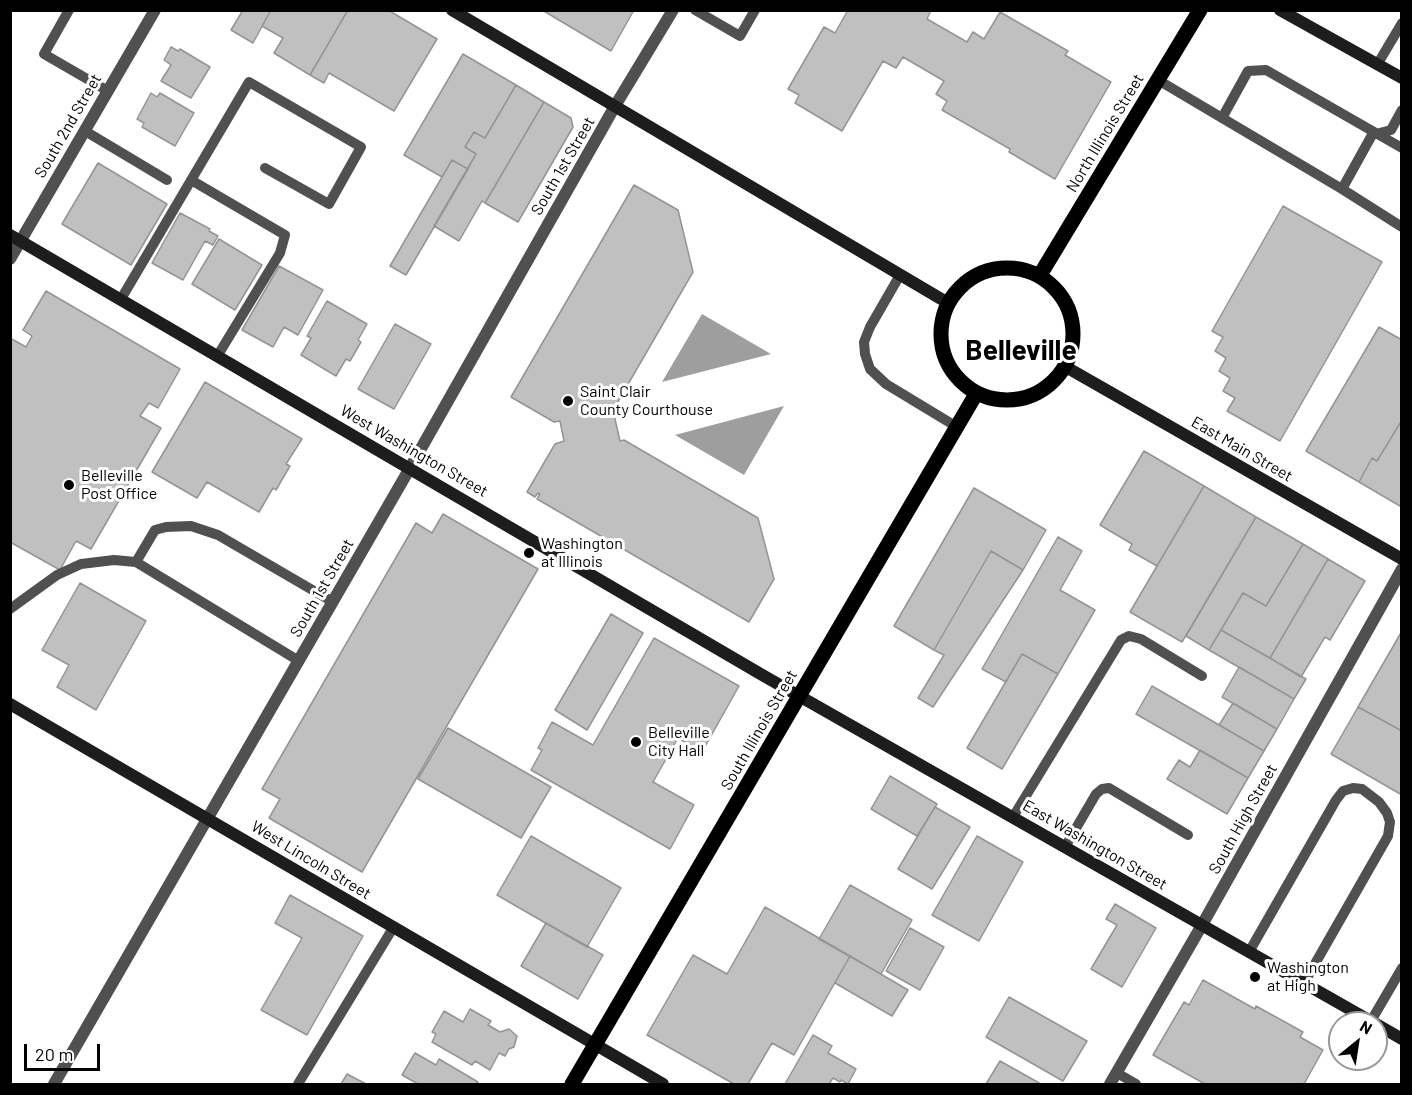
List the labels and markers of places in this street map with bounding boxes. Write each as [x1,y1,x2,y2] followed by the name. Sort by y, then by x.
[580,382,713,420] place label: Saint Clair County Courthouse
[561,394,575,408] marker: Saint Clair County Courthouse
[81,466,157,504] place label: Belleville Post Office
[62,478,76,492] marker: Belleville Post Office
[541,534,623,572] place label: Washington at Illinois
[522,546,536,560] marker: Washington at Illinois
[648,723,710,761] place label: Belleville City Hall
[629,735,643,749] marker: Belleville City Hall
[1267,958,1349,996] place label: Washington at High
[1248,970,1262,984] marker: Washington at High

